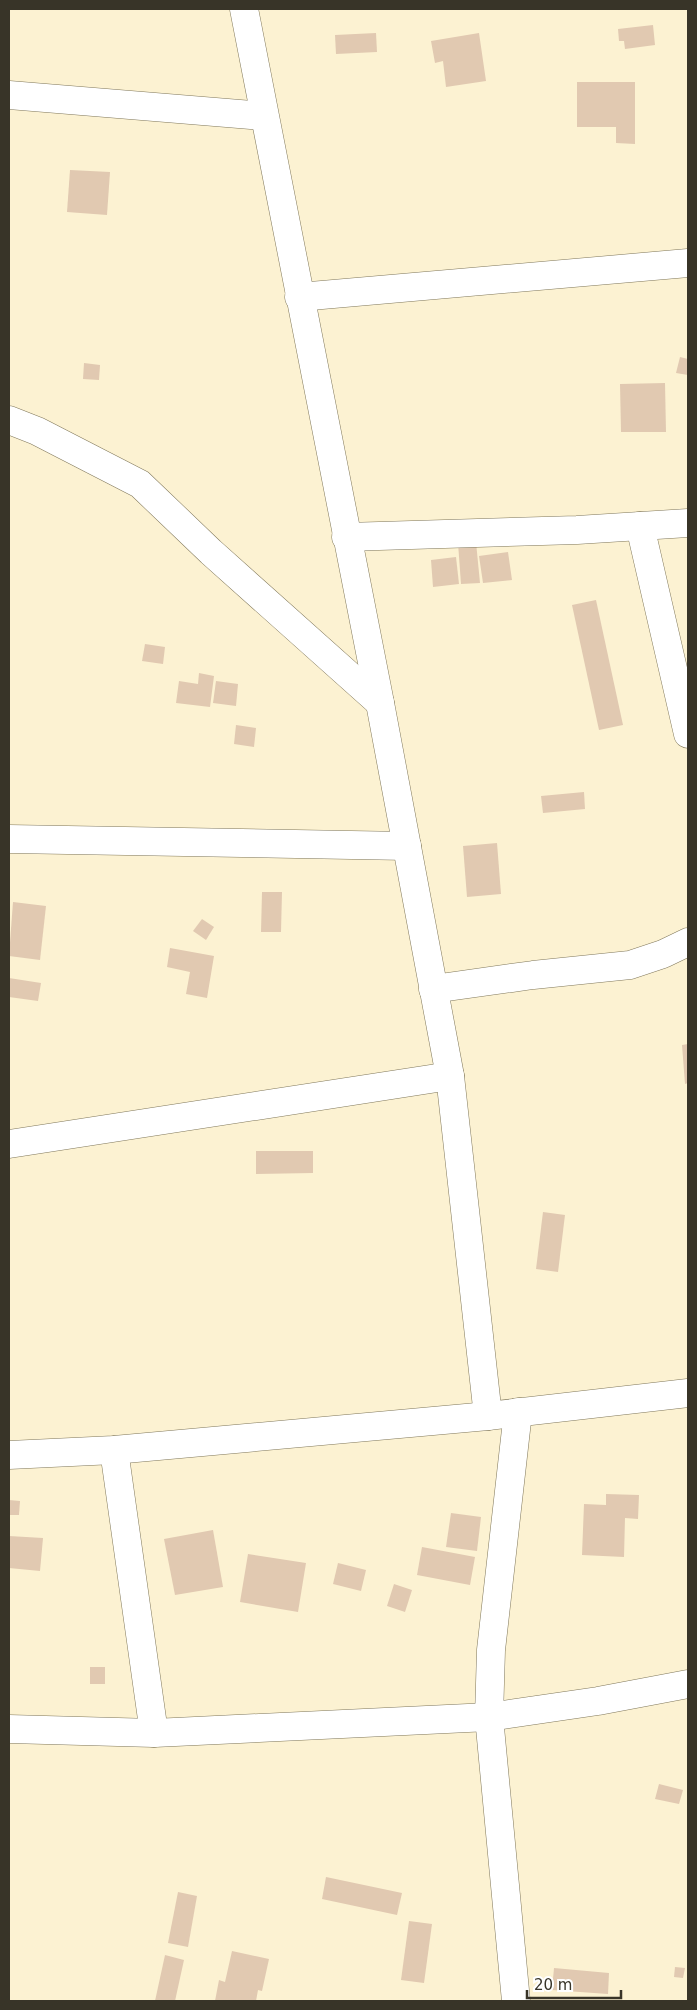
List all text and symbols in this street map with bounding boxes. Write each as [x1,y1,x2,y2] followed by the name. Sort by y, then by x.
[527,1968,621,2000] scale bar
[534,1976,572,1994] text: 20 m

